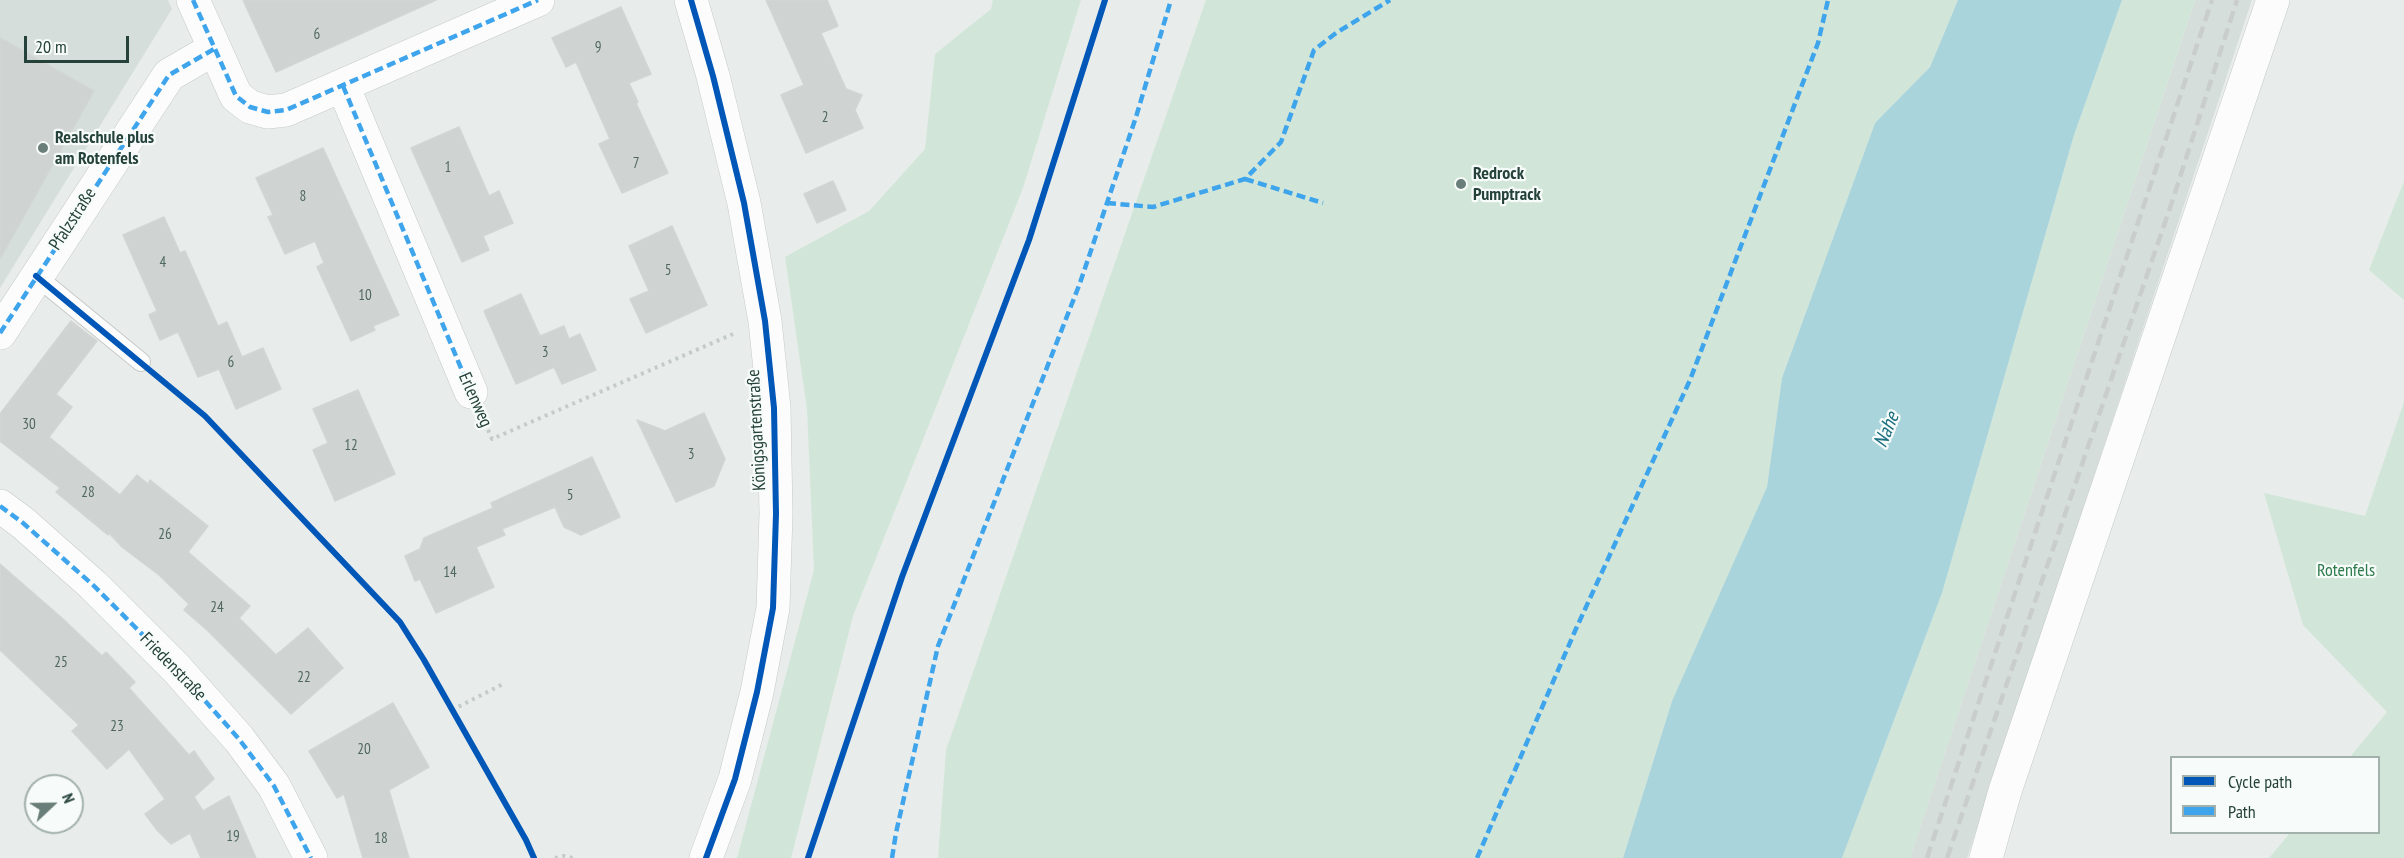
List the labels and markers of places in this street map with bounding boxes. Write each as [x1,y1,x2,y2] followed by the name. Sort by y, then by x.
[55,127,154,170] place label: Realschule plus am Rotenfels
[36,141,50,155] marker: Realschule plus am Rotenfels
[1473,163,1541,206] place label: Redrock Pumptrack
[1454,177,1468,191] marker: Redrock Pumptrack

